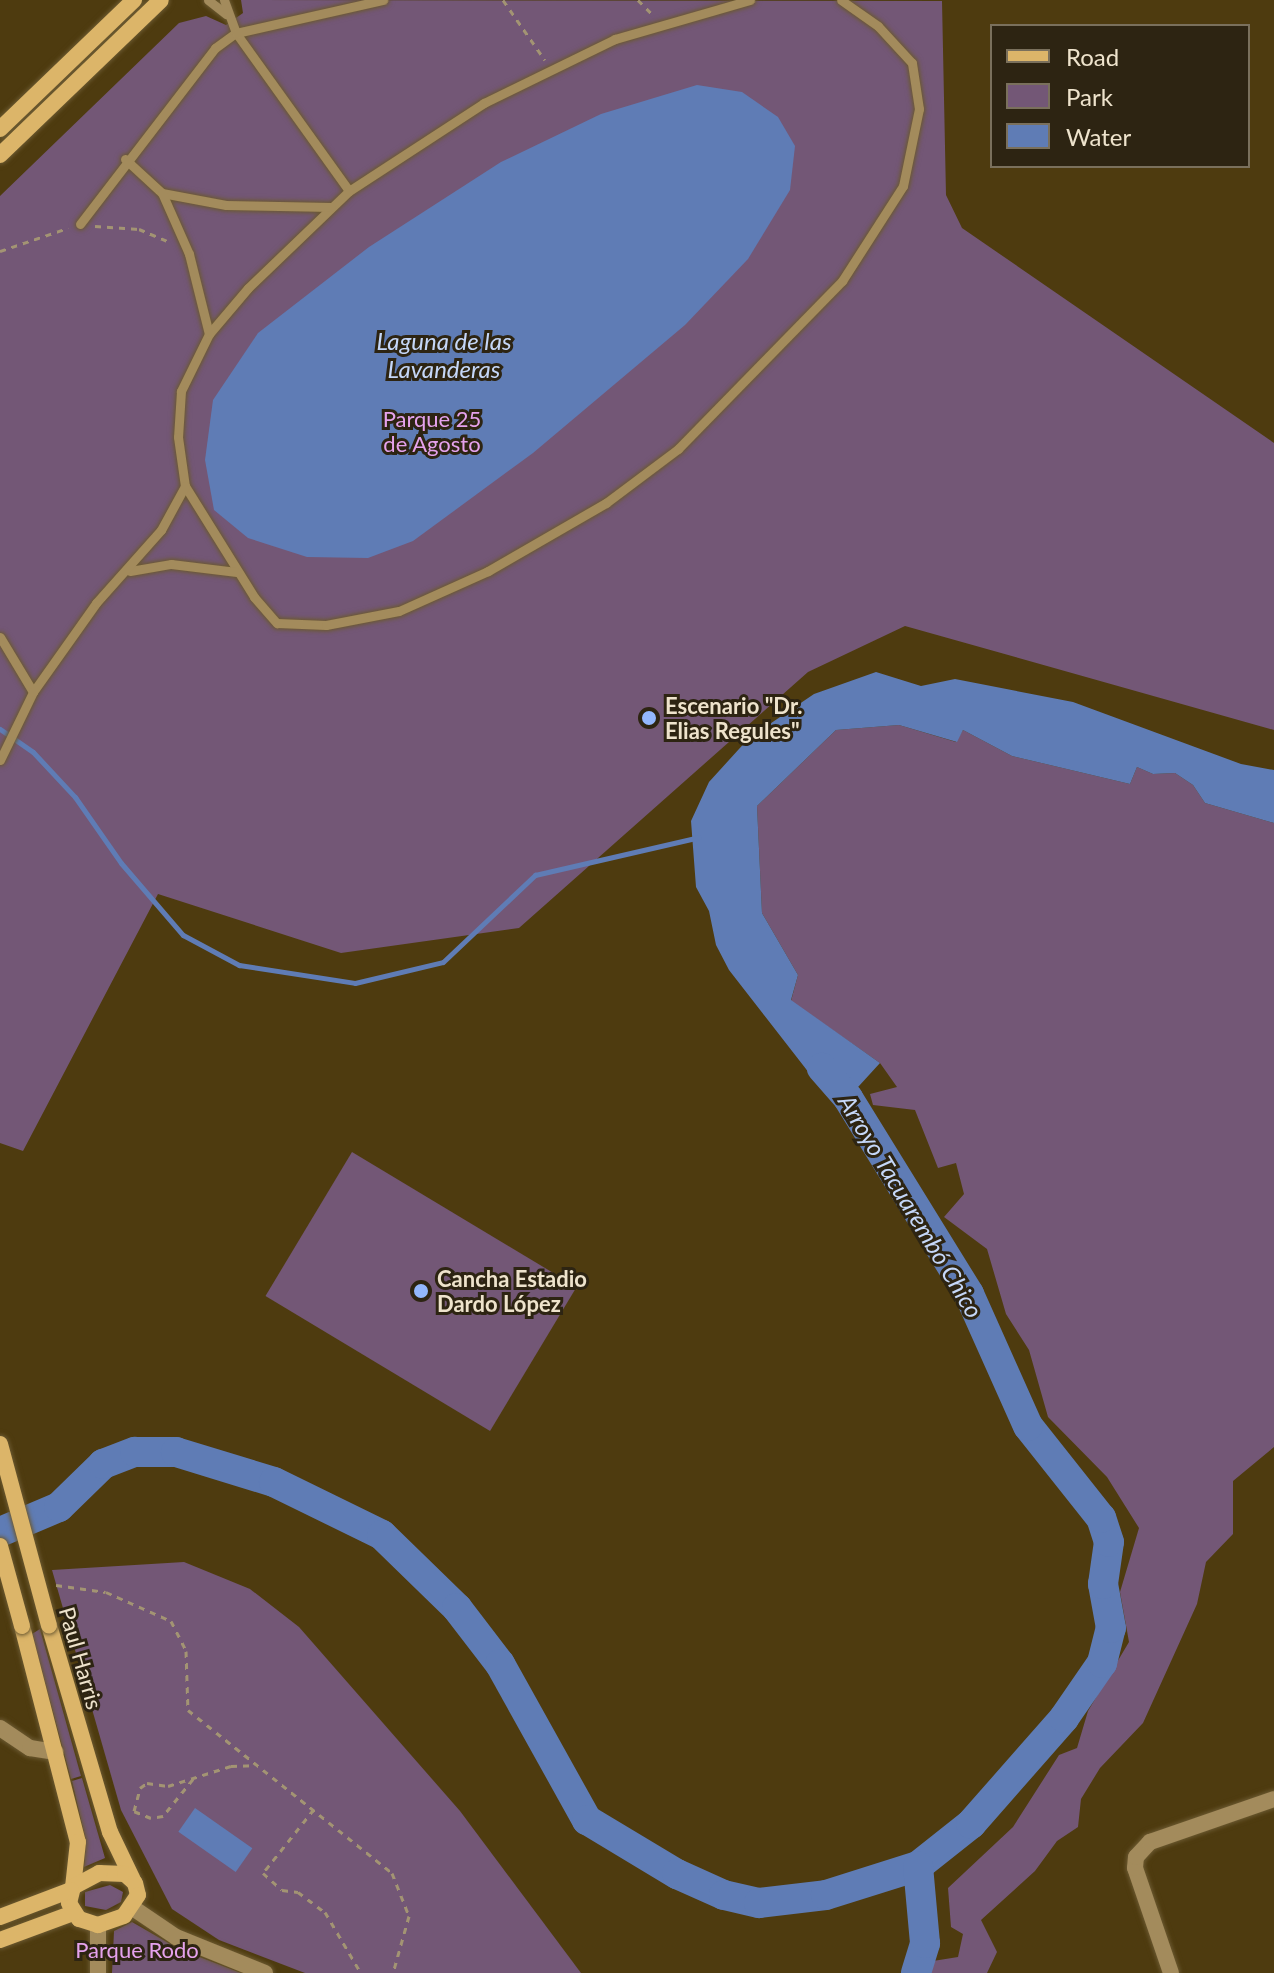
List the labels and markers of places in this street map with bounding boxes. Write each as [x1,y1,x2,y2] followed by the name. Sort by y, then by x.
[665,692,802,744] place label: Escenario "Dr. Elias Regules"
[640,709,658,727] marker: Escenario "Dr. Elias Regules"
[437,1265,587,1316] place label: Cancha Estadio Dardo López
[412,1282,430,1300] marker: Cancha Estadio Dardo López

